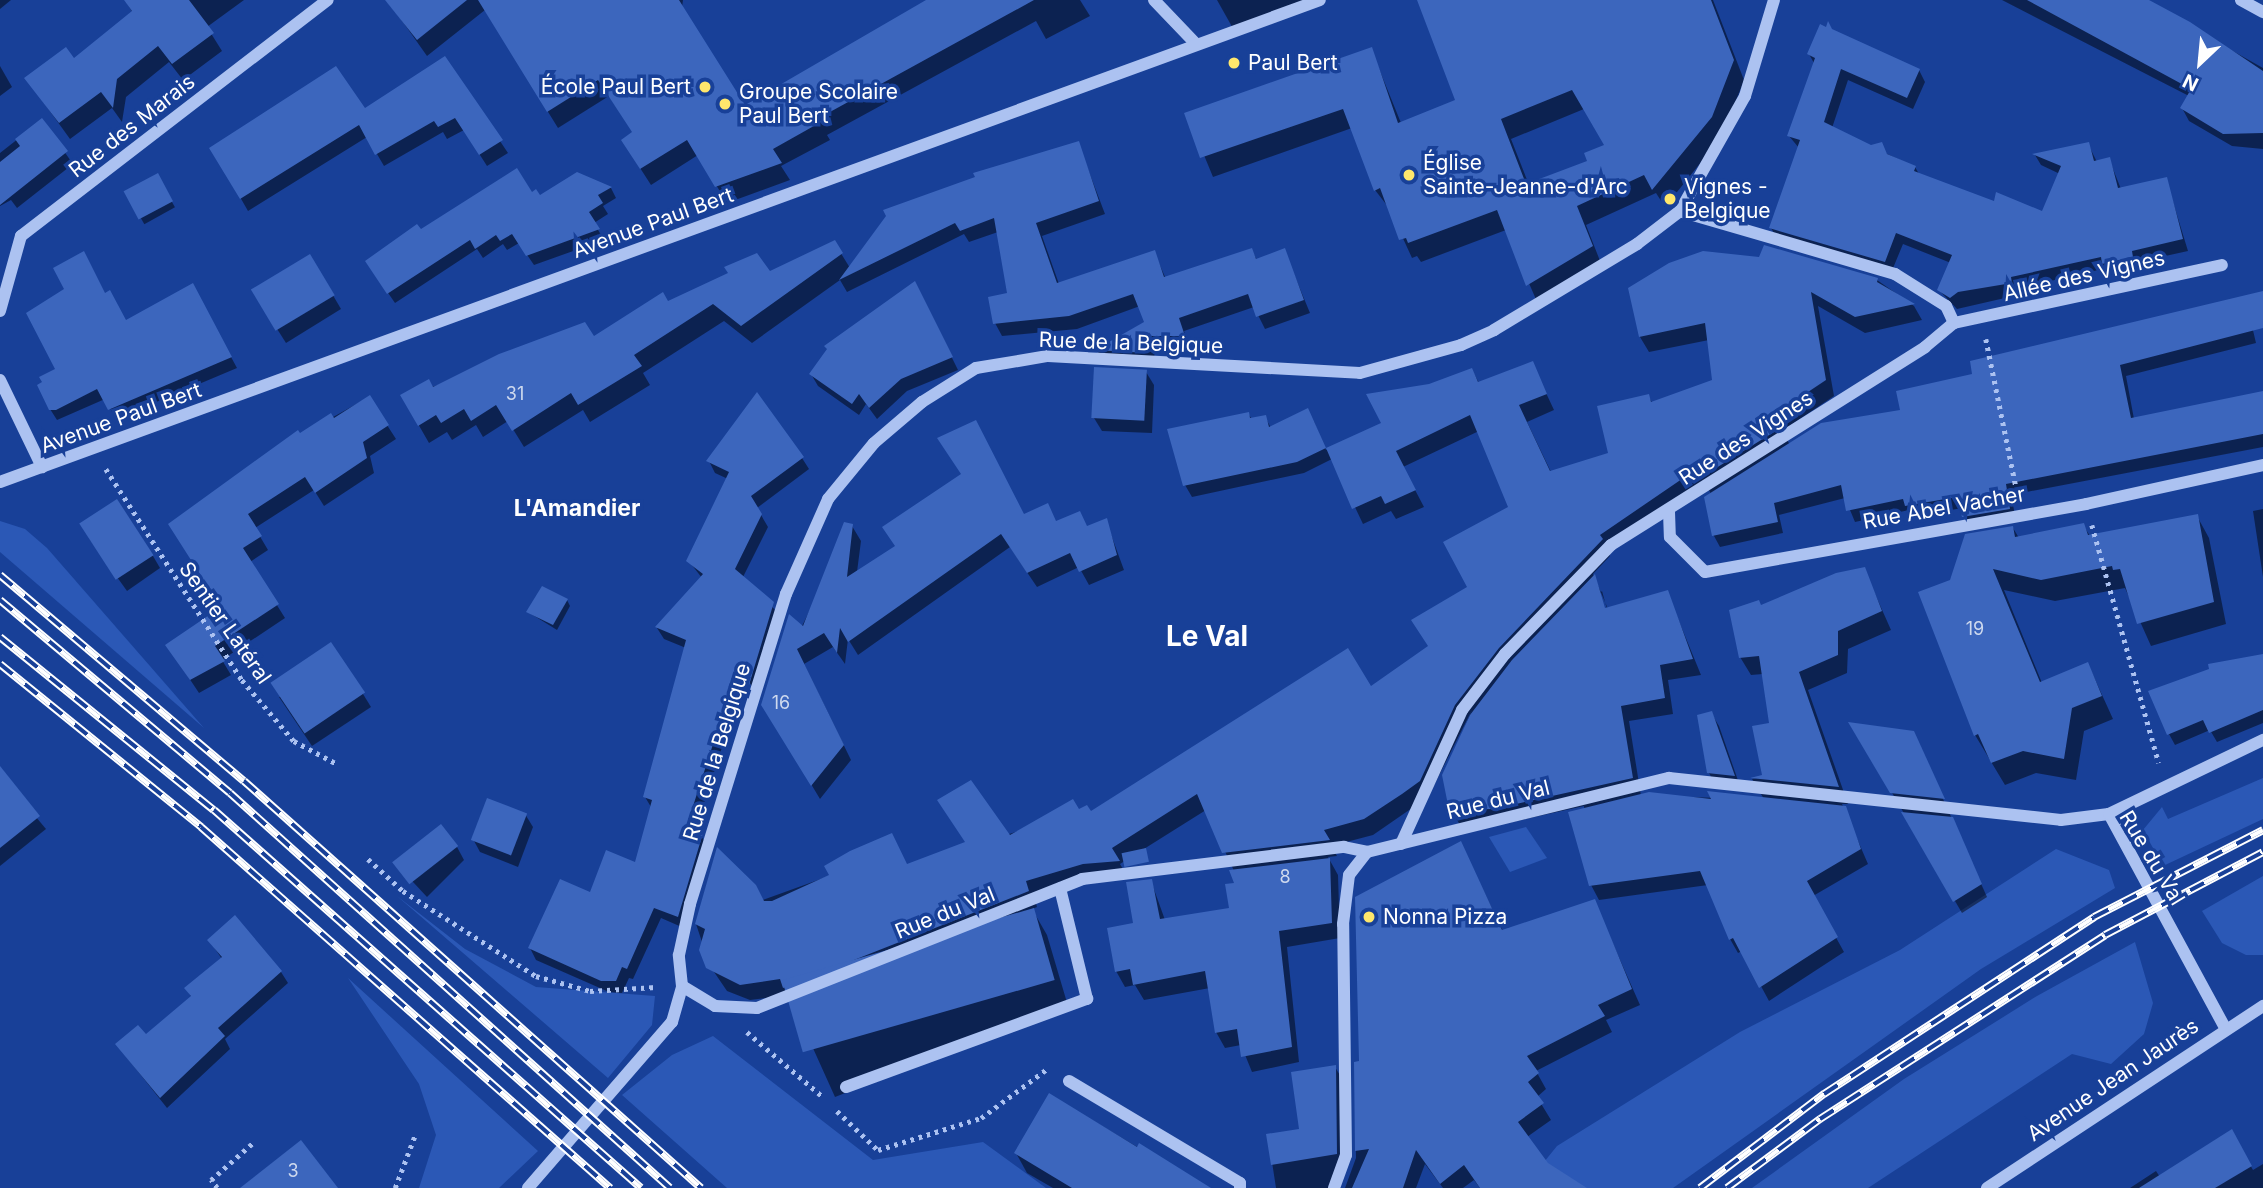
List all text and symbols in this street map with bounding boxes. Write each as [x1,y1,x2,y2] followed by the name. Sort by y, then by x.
[2165,28,2235,98] north arrow
[1248,50,1338,76] place label: Paul Bert
[1226,55,1242,71] marker: Paul Bert
[64,69,200,183] street label: Rue des Marais
[2179,69,2202,96] text: N
[541,74,691,100] place label: École Paul Bert
[697,79,713,95] marker: École Paul Bert
[739,79,898,129] place label: Groupe Scolaire Paul Bert
[717,96,733,112] marker: Groupe Scolaire Paul Bert
[1423,150,1628,200] place label: Église Sainte-Jeanne-d'Arc
[1401,167,1417,183] marker: Église Sainte-Jeanne-d'Arc
[1684,174,1771,224] place label: Vignes - Belgique
[569,182,737,264] street label: Avenue Paul Bert
[1662,191,1678,207] marker: Vignes - Belgique
[2001,245,2167,307] street label: Allée des Vignes
[1038,327,1224,359] street label: Rue de la Belgique
[37,377,205,459] street label: Avenue Paul Bert
[506,383,524,405] house number: 31
[1674,385,1818,491] street label: Rue des Vignes
[1861,481,2027,535] street label: Rue Abel Vacher
[514,494,640,522] district label: L'Amandier
[174,557,276,689] street label: Sentier Latéral
[1966,618,1984,640] house number: 19
[1166,619,1248,653] district label: Le Val
[678,660,756,844] street label: Rue de la Belgique
[772,692,790,714] house number: 16
[1444,775,1552,825] street label: Rue du Val
[2114,806,2190,910] street label: Rue du Val
[1279,866,1291,888] house number: 8
[891,882,999,944] street label: Rue du Val
[1383,904,1507,930] place label: Nonna Pizza
[1361,909,1377,925] marker: Nonna Pizza
[2023,1013,2203,1147] street label: Avenue Jean Jaurès
[287,1160,299,1182] house number: 3

